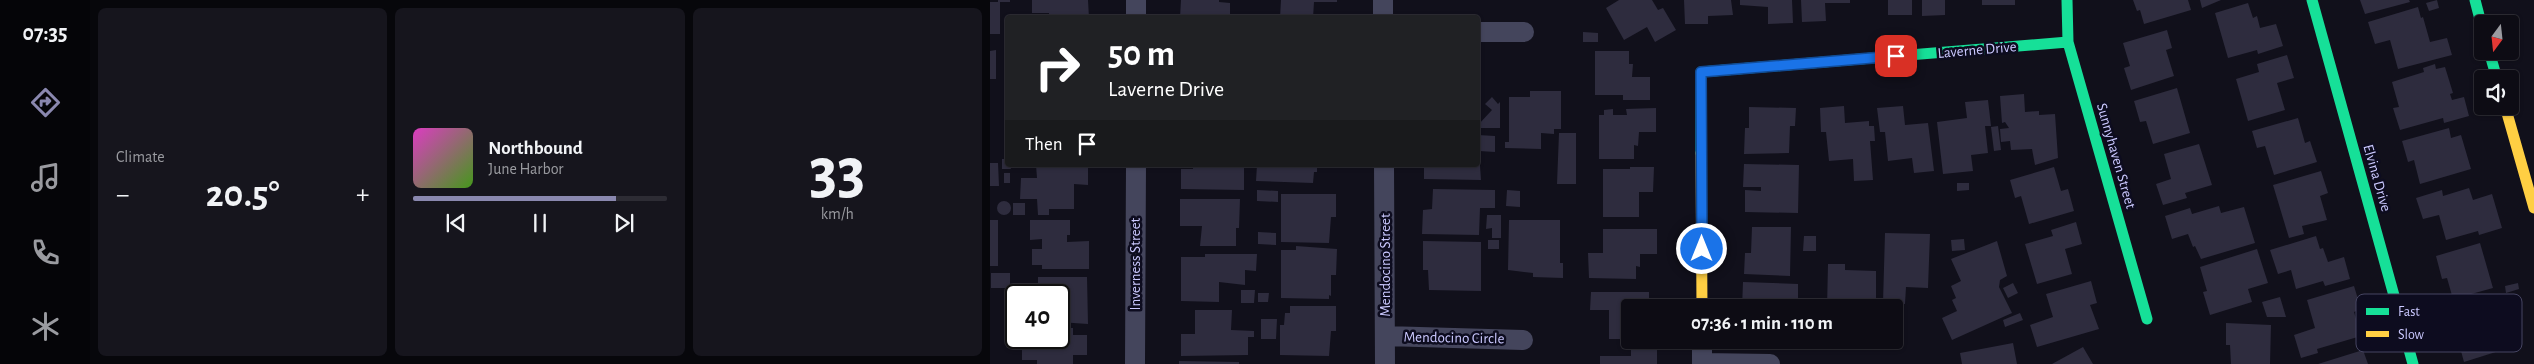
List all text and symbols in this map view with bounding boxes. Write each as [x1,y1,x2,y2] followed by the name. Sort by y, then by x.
[2474,15,2519,60] north arrow
[2474,15,2519,115] map controls
[23,22,68,44] text: 07:35
[1025,35,1090,100] icon: right
[1875,35,1917,77] pin
[1108,37,1175,72] text: 50 m
[1937,39,2017,61] street label: Laverne Drive
[1882,42,1910,70] icon: arrive
[2474,70,2519,115] button: sound
[1108,78,1224,100] text: Laverne Drive
[28,85,63,120] icon: directions
[2094,101,2138,211] street label: Sunnyhaven Street
[1073,130,1101,158] icon: arrive
[1025,135,1063,154] text: Then
[488,139,583,158] text: Northbound
[809,140,865,205] text: 33
[2360,143,2394,213] street label: Elvina Drive
[116,149,165,165] text: Climate
[28,160,63,195] icon: music
[488,161,564,177] text: June Harbor
[206,176,280,214] text: 20.5°
[116,181,129,209] text: −
[356,181,369,209] text: +
[821,206,854,222] text: km/h
[442,209,470,237] icon: previous
[526,209,554,237] icon: pause
[610,209,638,237] icon: next
[1378,213,1393,317] street label: Mendocino Street
[1128,217,1143,310] street label: Inverness Street
[1675,222,1727,274] position arrow
[28,235,63,270] icon: phone
[1005,284,1070,349] speed limit sign: 40
[2356,294,2522,352] legend
[2398,305,2420,319] text: Fast
[28,309,63,344] icon: climate
[1691,314,1833,333] text: 07:36 · 1 min · 110 m
[2398,328,2425,342] text: Slow
[1403,330,1505,346] street label: Mendocino Circle

